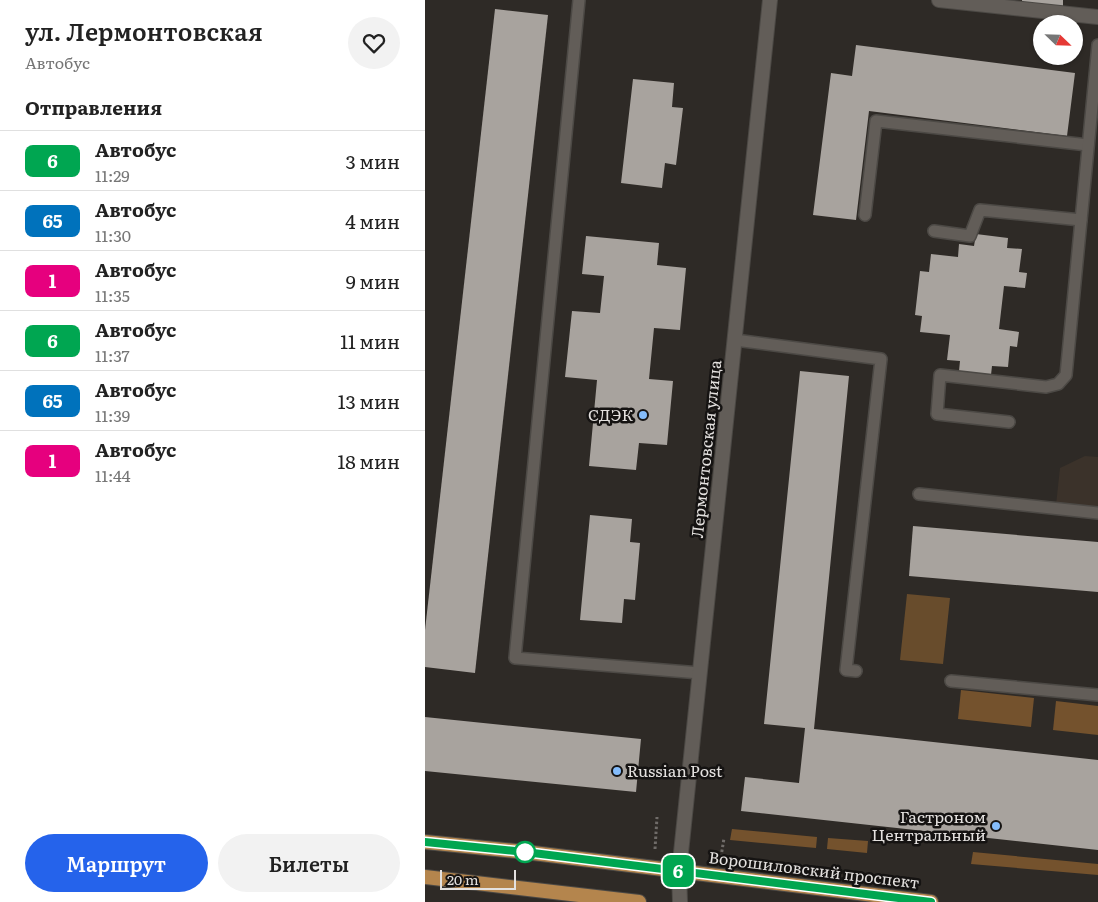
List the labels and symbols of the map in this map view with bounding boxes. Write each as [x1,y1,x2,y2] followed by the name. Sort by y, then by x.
[1033,15,1083,65] north arrow
[684,358,726,539] street label: Лермонтовская улица
[588,402,633,426] place label: СДЭК
[637,409,649,421] marker: СДЭК
[627,758,723,782] place label: Russian Post
[611,765,623,777] marker: Russian Post
[872,804,986,846] place label: Гастроном Центральный
[990,820,1002,832] marker: Гастроном Центральный
[514,841,536,863] unlabelled marker
[707,844,921,894] street label: Ворошиловский проспект
[662,855,694,887] line badge: 6
[440,867,516,890] scale bar

